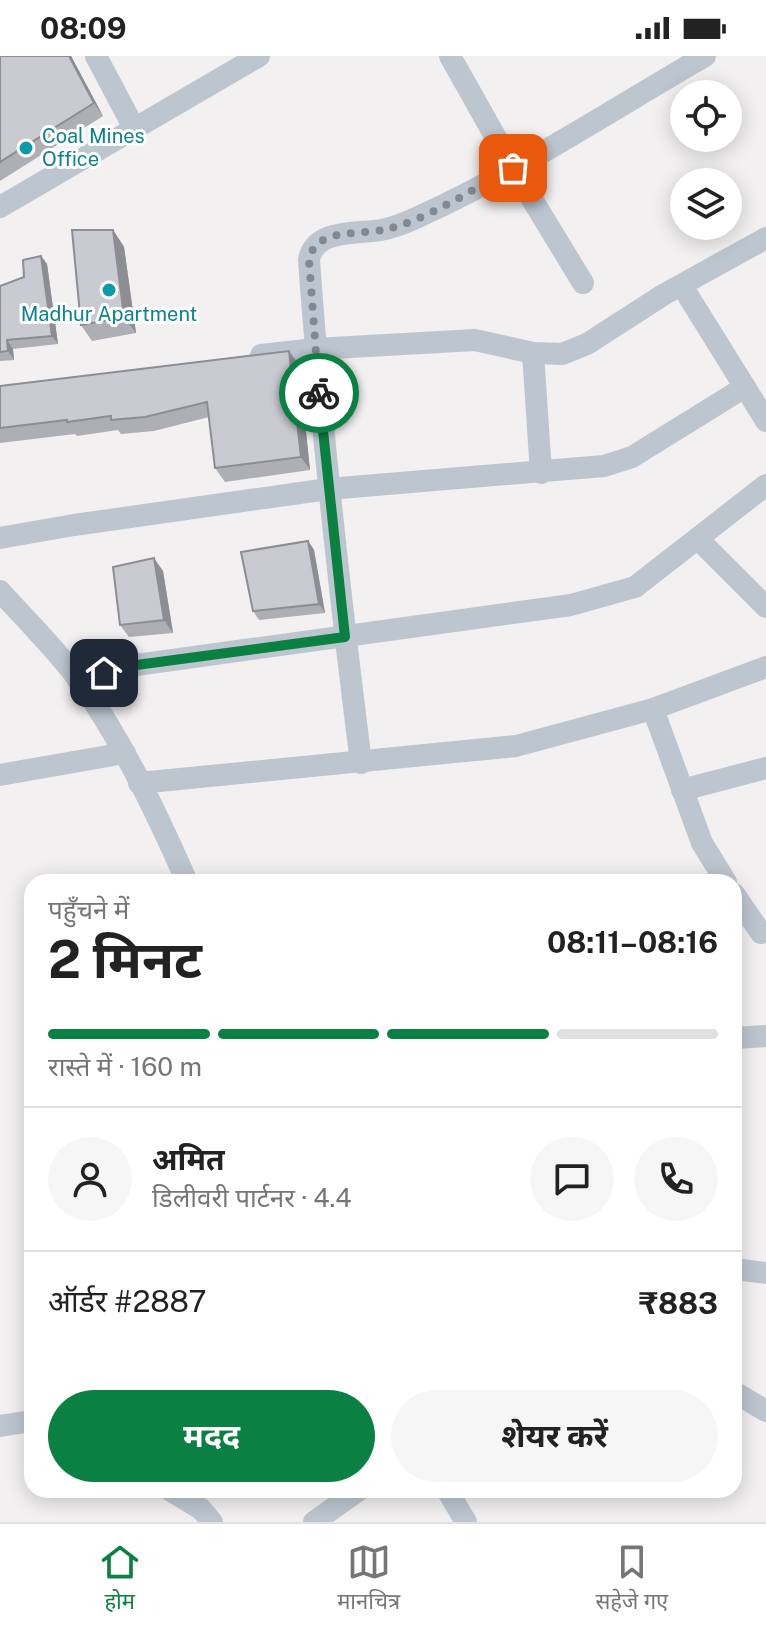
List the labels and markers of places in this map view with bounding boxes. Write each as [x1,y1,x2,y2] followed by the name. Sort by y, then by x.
[42,124,145,171] place label: Coal Mines Office
[479,134,547,202] pin
[17,139,35,157] marker: Coal Mines Office
[100,281,118,299] marker: Madhur Apartment
[21,302,197,326] place label: Madhur Apartment
[70,639,138,707] pin

